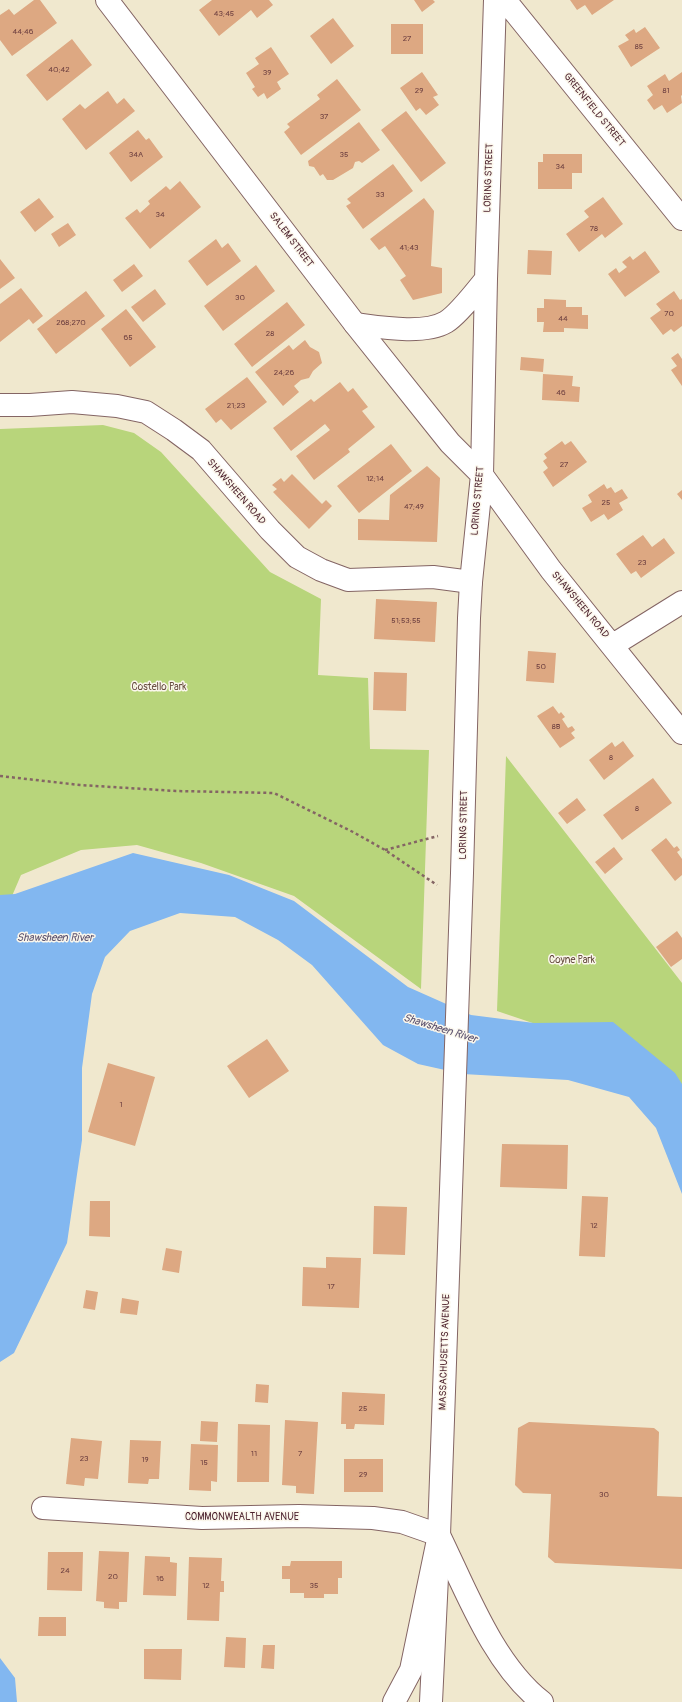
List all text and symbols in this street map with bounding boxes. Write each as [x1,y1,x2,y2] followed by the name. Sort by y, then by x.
[214,9,234,19] house number: 43;45
[13,27,33,37] house number: 44;46
[403,34,411,44] house number: 27
[635,42,643,52] house number: 85
[48,65,70,75] house number: 40;42
[263,68,271,78] house number: 39
[561,71,627,149] street label: GREENFIELD STREET
[415,86,423,96] house number: 29
[662,86,670,96] house number: 81
[320,112,328,122] house number: 37
[482,143,496,213] street label: LORING STREET
[129,150,143,160] house number: 34A
[340,150,348,160] house number: 35
[555,162,565,172] house number: 34
[376,190,384,200] house number: 33
[155,210,165,220] house number: 34
[266,210,316,270] street label: SALEM STREET
[590,224,598,234] house number: 78
[399,243,419,253] house number: 41;43
[235,293,245,303] house number: 30
[664,309,674,319] house number: 70
[558,314,568,324] house number: 44
[56,318,86,328] house number: 268;270
[266,329,274,339] house number: 28
[124,333,132,343] house number: 65
[274,368,294,378] house number: 24;26
[556,388,566,398] house number: 46
[227,401,245,411] house number: 21;23
[204,457,268,527] street label: SHAWSHEEN ROAD
[560,460,568,470] house number: 27
[469,466,487,536] street label: LORING STREET
[366,474,384,484] house number: 12;14
[602,498,610,508] house number: 25
[404,502,424,512] house number: 47;49
[638,558,646,568] house number: 23
[549,569,611,641] street label: SHAWSHEEN ROAD
[391,616,421,626] house number: 51;53;55
[536,662,546,672] house number: 50
[132,681,186,693] park label: Costello Park
[552,722,560,732] house number: 8B
[609,753,613,763] house number: 8
[457,790,471,860] street label: LORING STREET
[635,804,639,814] house number: 8
[17,931,93,945] water label: Shawsheen River
[549,954,595,966] park label: Coyne Park
[402,1012,478,1046] water label: Shawsheen River
[119,1100,123,1110] house number: 1
[590,1221,598,1231] house number: 12
[327,1282,335,1292] house number: 17
[437,1294,453,1410] street label: MASSACHUSETTS AVENUE
[359,1404,367,1414] house number: 25
[251,1449,257,1459] house number: 11
[298,1449,302,1459] house number: 7
[80,1454,88,1464] house number: 23
[141,1455,149,1465] house number: 19
[200,1458,208,1468] house number: 15
[359,1470,367,1480] house number: 29
[599,1490,609,1500] house number: 30
[185,1511,299,1523] street label: COMMONWEALTH AVENUE
[60,1566,70,1576] house number: 24
[108,1572,118,1582] house number: 20
[156,1574,164,1584] house number: 16
[202,1581,210,1591] house number: 12
[310,1581,318,1591] house number: 35

